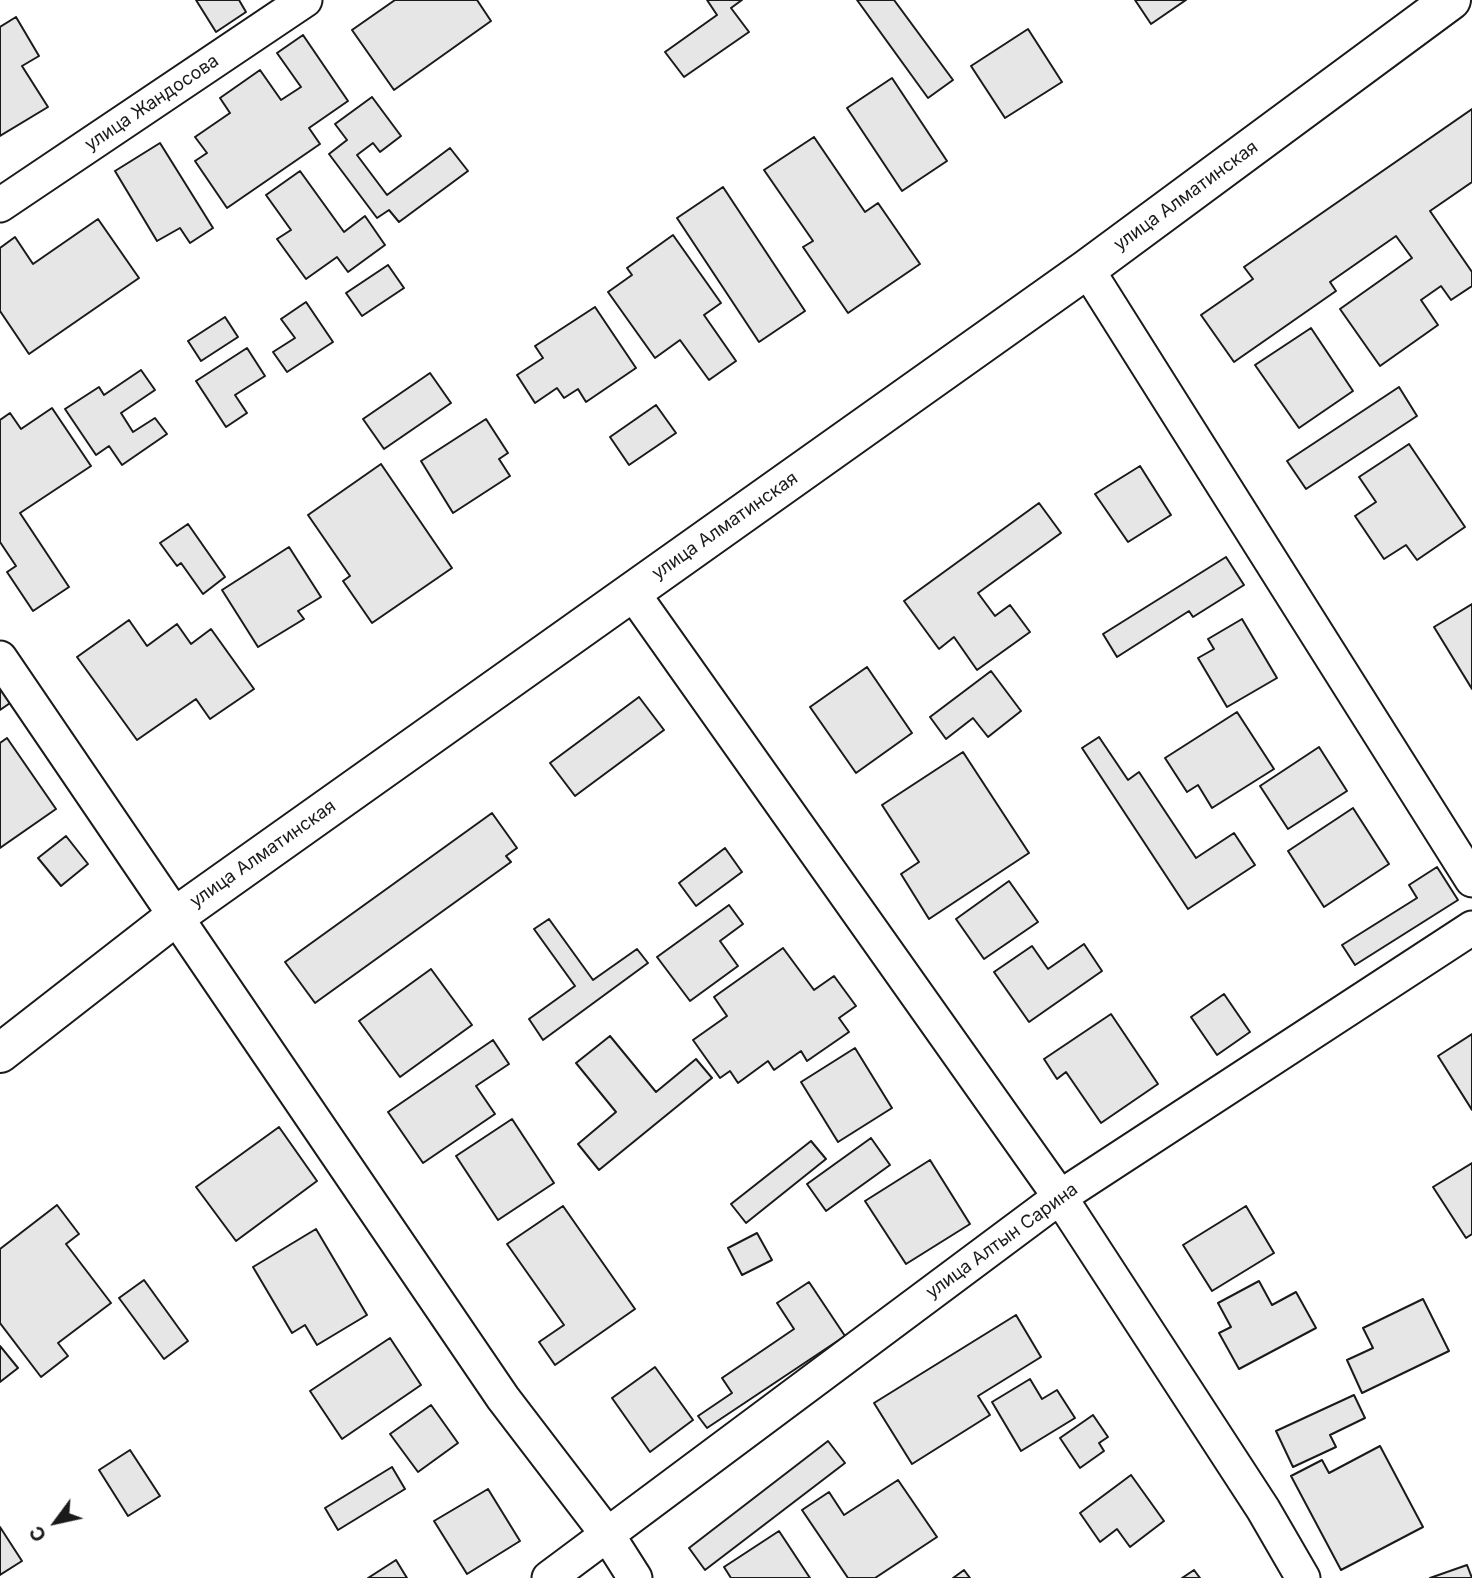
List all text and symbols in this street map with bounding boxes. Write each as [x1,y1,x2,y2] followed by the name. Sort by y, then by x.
[81,50,223,156] street label: улица Жандосова
[1110,136,1262,256] street label: улица Алматинская
[648,468,802,584] street label: улица Алматинская
[186,796,340,912] street label: улица Алматинская
[922,1179,1082,1303] street label: улица Алтын Сарина
[21,1487,91,1557] north arrow
[24,1522,51,1546] text: С

